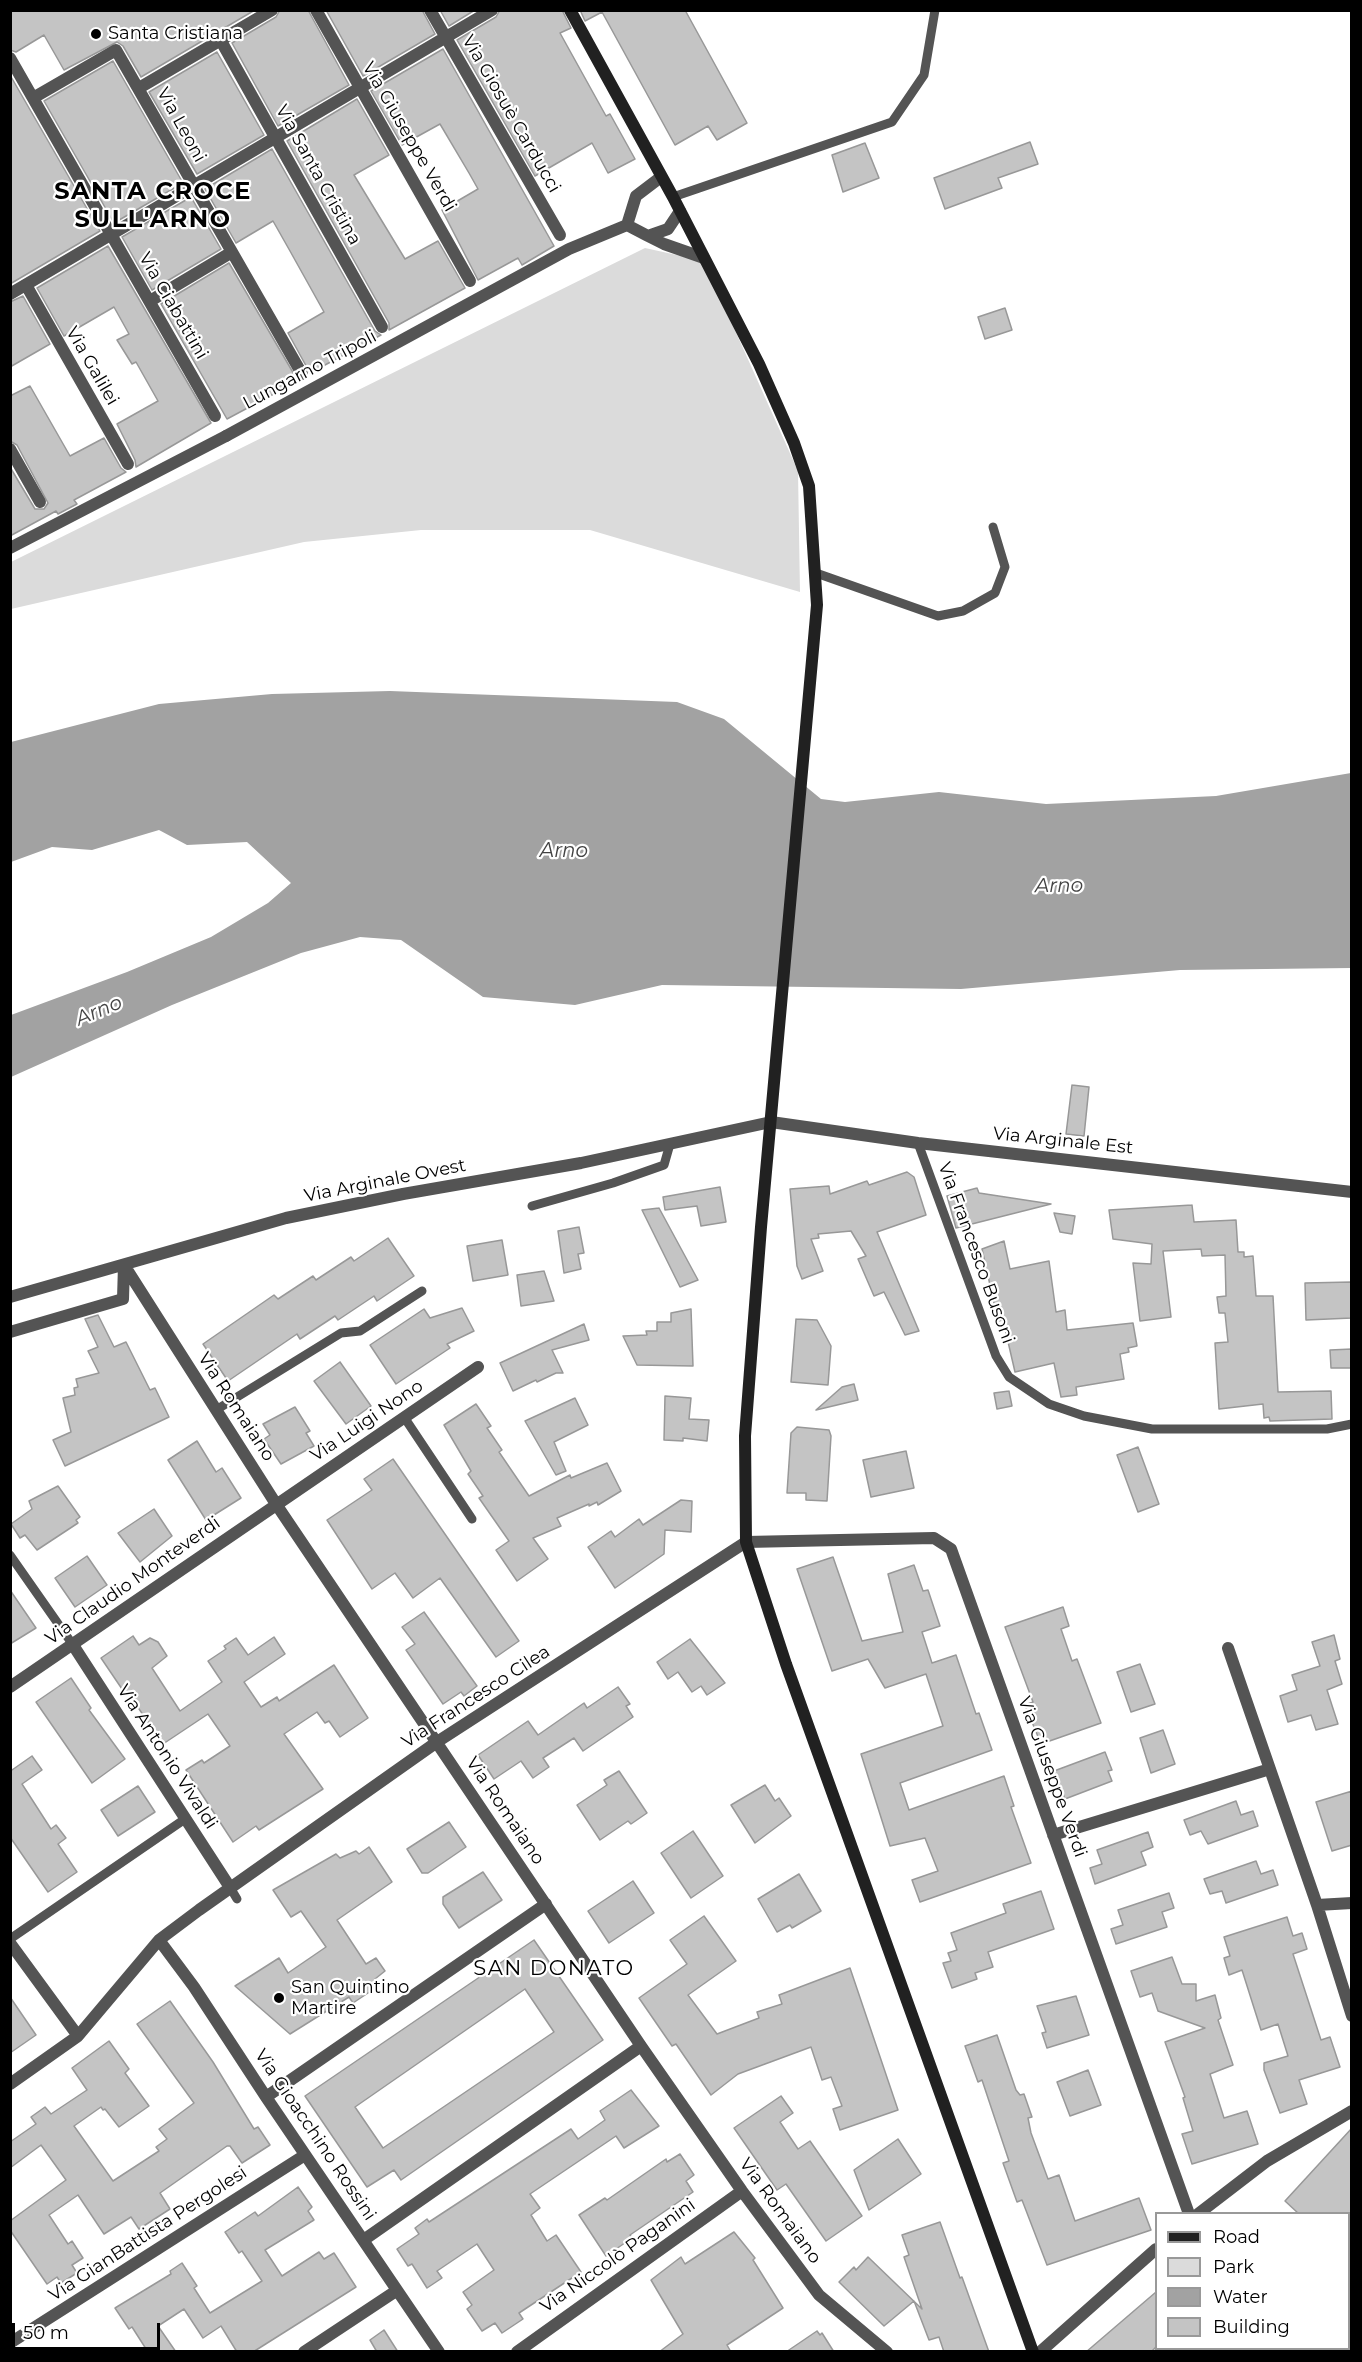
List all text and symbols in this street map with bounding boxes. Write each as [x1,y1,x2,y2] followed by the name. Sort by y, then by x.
[108,23,243,45] place label: Santa Cristiana
[89,27,103,41] marker: Santa Cristiana
[457,31,565,197] street label: Via Giosuè Carducci
[357,58,461,216] street label: Via Giuseppe Verdi
[152,84,210,166] street label: Via Leoni
[271,101,365,249] street label: Via Santa Cristina
[54,178,252,234] district label: SANTA CROCE SULL'ARNO
[134,249,212,363] street label: Via Ciabattini
[61,323,123,409] street label: Via Galilei
[240,326,380,414] street label: Lungarno Tripoli
[540,839,588,863] water label: Arno
[1035,874,1083,898] water label: Arno
[72,991,126,1031] water label: Arno
[992,1123,1134,1159] street label: Via Arginale Est
[302,1155,468,1207] street label: Via Arginale Ovest
[933,1159,1019,1347] street label: Via Francesco Busoni
[193,1349,279,1465] street label: Via Romaiano
[307,1375,427,1467] street label: Via Luigi Nono
[41,1512,225,1650] street label: Via Claudio Monteverdi
[398,1641,554,1753] street label: Via Francesco Cilea
[112,1681,222,1833] street label: Via Antonio Vivaldi
[1013,1694,1091,1860] street label: Via Giuseppe Verdi
[461,1753,549,1869] street label: Via Romaiano
[473,1956,635,1982] district label: SAN DONATO
[291,1977,409,2020] place label: San Quintino Martire
[272,1991,286,2005] marker: San Quintino Martire
[250,2045,380,2225] street label: Via Gioacchino Rossini
[734,2154,826,2268] street label: Via Romaiano
[45,2162,251,2306] street label: Via GianBattista Pergolesi
[536,2194,700,2318] street label: Via Niccolò Paganini
[1155,2212,1350,2350] legend
[1213,2226,1260,2248] text: Road
[1213,2256,1254,2278] text: Park
[1213,2286,1268,2308] text: Water
[15,2311,164,2349] scale bar
[1213,2316,1290,2338] text: Building
[23,2322,69,2344] text: 50 m

